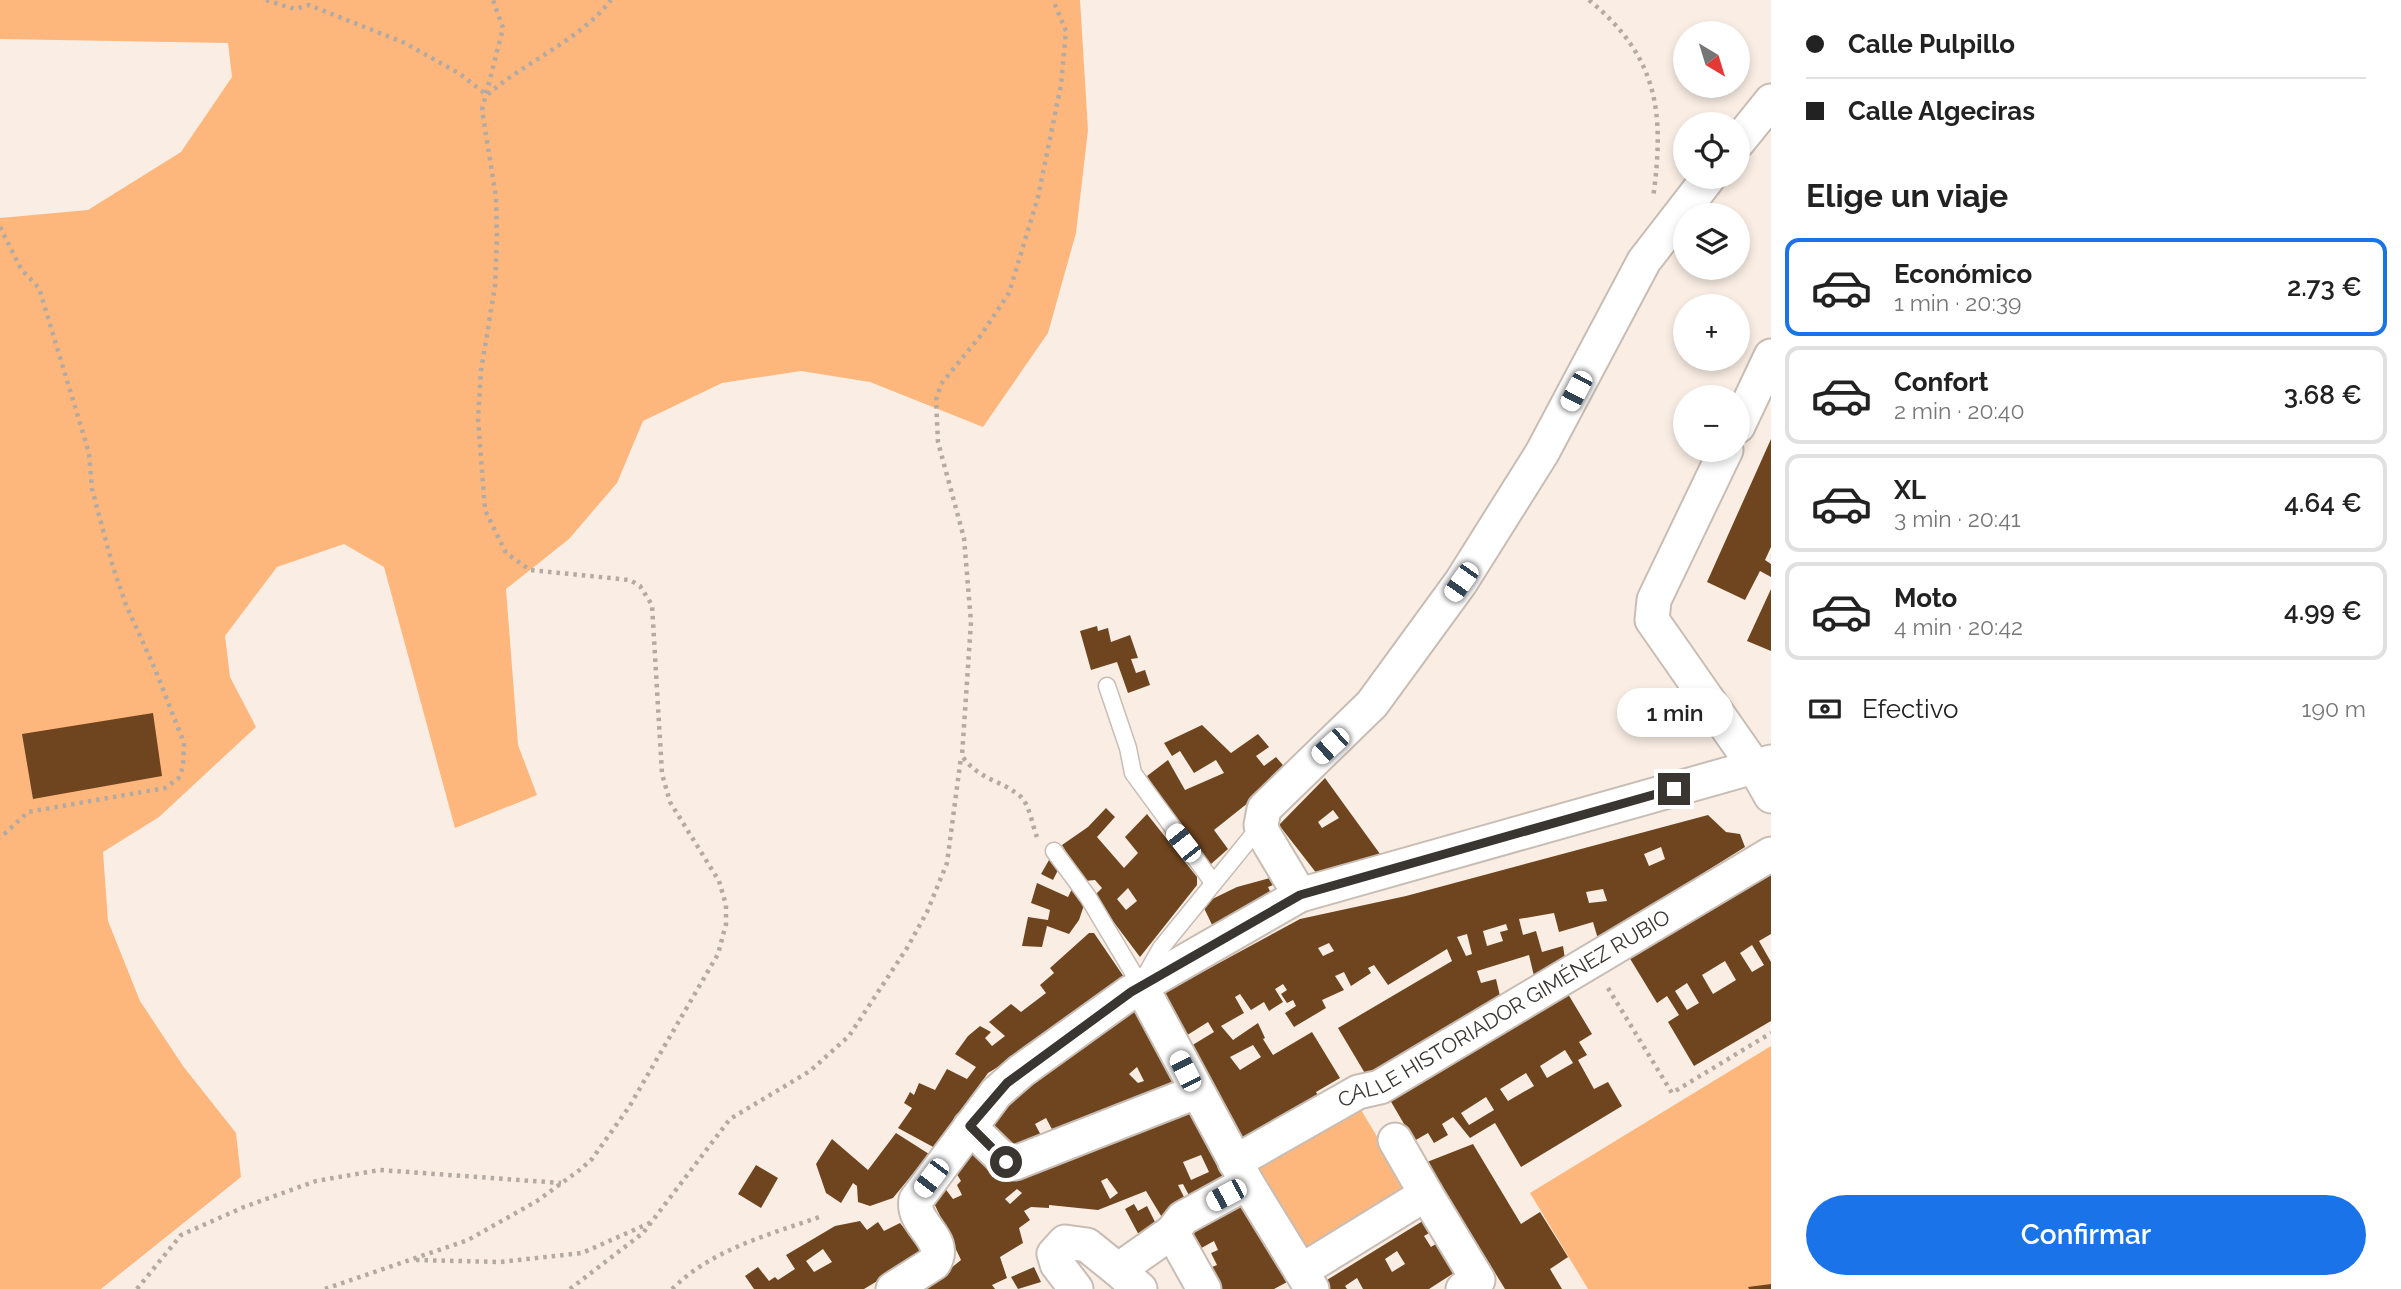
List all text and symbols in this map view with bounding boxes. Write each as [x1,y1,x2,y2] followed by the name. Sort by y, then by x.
[1673,21,1750,98] north arrow
[1673,21,1750,462] map controls
[1848,29,2015,59] text: Calle Pulpillo
[1848,96,2035,126] text: Calle Algeciras
[1673,112,1750,189] button: locate
[1806,177,2008,214] text: Elige un viaje
[1673,203,1750,280] button: layers
[1810,256,1873,319] icon: car
[1894,259,2032,289] text: Económico
[2287,272,2362,302] text: 2.73 €
[1894,289,2022,316] text: 1 min · 20:39
[1673,294,1750,371] button: +
[1810,364,1873,427] icon: car
[1894,367,1988,397] text: Confort
[1557,368,1596,414] car
[2284,380,2362,410] text: 3.68 €
[1673,385,1750,462] button: −
[1894,397,2025,424] text: 2 min · 20:40
[1810,472,1873,535] icon: car
[1894,475,1926,505] text: XL
[2284,488,2362,518] text: 4.64 €
[1894,505,2021,532] text: 3 min · 20:41
[1441,559,1482,605] car
[1810,580,1873,643] icon: car
[1894,583,1957,613] text: Moto
[2284,596,2362,626] text: 4.99 €
[1894,613,2023,640] text: 4 min · 20:42
[1616,688,1732,736] callout: 1 min
[1806,690,1844,728] icon: cash
[1862,694,1959,724] text: Efectivo
[2302,695,2366,722] text: 190 m
[1646,699,1704,726] text: 1 min
[1308,724,1353,768] car
[1658,773,1690,805] route end
[1162,820,1205,866] car
[1333,904,1674,1113] street label: CALLE HISTORIADOR GIMÉNEZ RUBIO
[1167,1048,1204,1094] car
[990,1146,1022,1178] route start
[910,1155,953,1201] car
[1203,1176,1250,1214] car
[1806,1195,2366,1275] button: Confirmar

